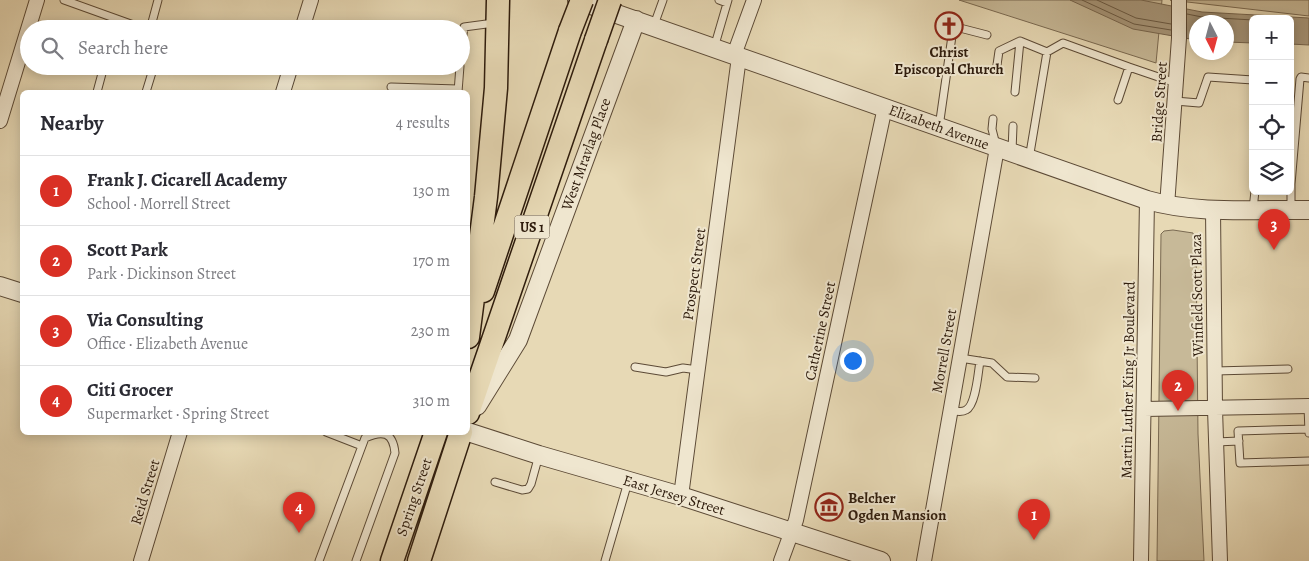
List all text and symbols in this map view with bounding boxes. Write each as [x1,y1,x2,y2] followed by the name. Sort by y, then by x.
[934,11,964,41] church icon: Christ Episcopal Church
[1189,15,1234,60] north arrow
[1249,15,1294,195] map controls
[1249,15,1294,60] button: +
[20,20,470,75] search box
[38,34,66,62] icon: search
[78,35,168,61] text: Search here
[894,42,1004,79] place label: Christ Episcopal Church
[1249,60,1294,105] button: −
[1146,61,1172,143] street label: Bridge Street
[556,95,616,214] street label: West Mravlag Place
[886,100,992,155] street label: Elizabeth Avenue
[1249,105,1294,150] button: locate
[40,109,103,137] text: Nearby
[396,112,450,134] text: 4 results
[1249,150,1294,195] button: layers
[87,167,287,193] text: Frank J. Cicarell Academy
[53,180,59,202] text: 1
[413,180,450,202] text: 130 m
[87,193,231,215] text: School · Morrell Street
[1258,209,1290,250] pin: 3
[514,216,550,238] road number: US 1
[678,227,710,321] street label: Prospect Street
[1186,233,1208,358] street label: Winfield Scott Plaza
[87,237,168,263] text: Scott Park
[52,250,60,272] text: 2
[413,250,450,272] text: 170 m
[87,263,236,285] text: Park · Dickinson Street
[800,280,840,382] street label: Catherine Street
[1116,280,1140,479] street label: Martin Luther King Jr Boulevard
[87,307,203,333] text: Via Consulting
[927,307,961,395] street label: Morrell Street
[53,320,59,342] text: 3
[411,320,450,342] text: 230 m
[87,333,248,355] text: Office · Elizabeth Avenue
[840,348,866,374] your location
[1162,370,1194,411] pin: 2
[87,377,173,403] text: Citi Grocer
[52,390,60,412] text: 4
[413,390,450,412] text: 310 m
[87,403,269,425] text: Supermarket · Spring Street
[391,455,437,539] street label: Spring Street
[126,457,164,527] street label: Reid Street
[621,470,727,520] street label: East Jersey Street
[848,488,947,525] place label: Belcher Ogden Mansion
[283,492,315,533] pin: 4
[814,492,844,522] museum icon: Belcher Ogden Mansion
[1018,499,1050,540] pin: 1

